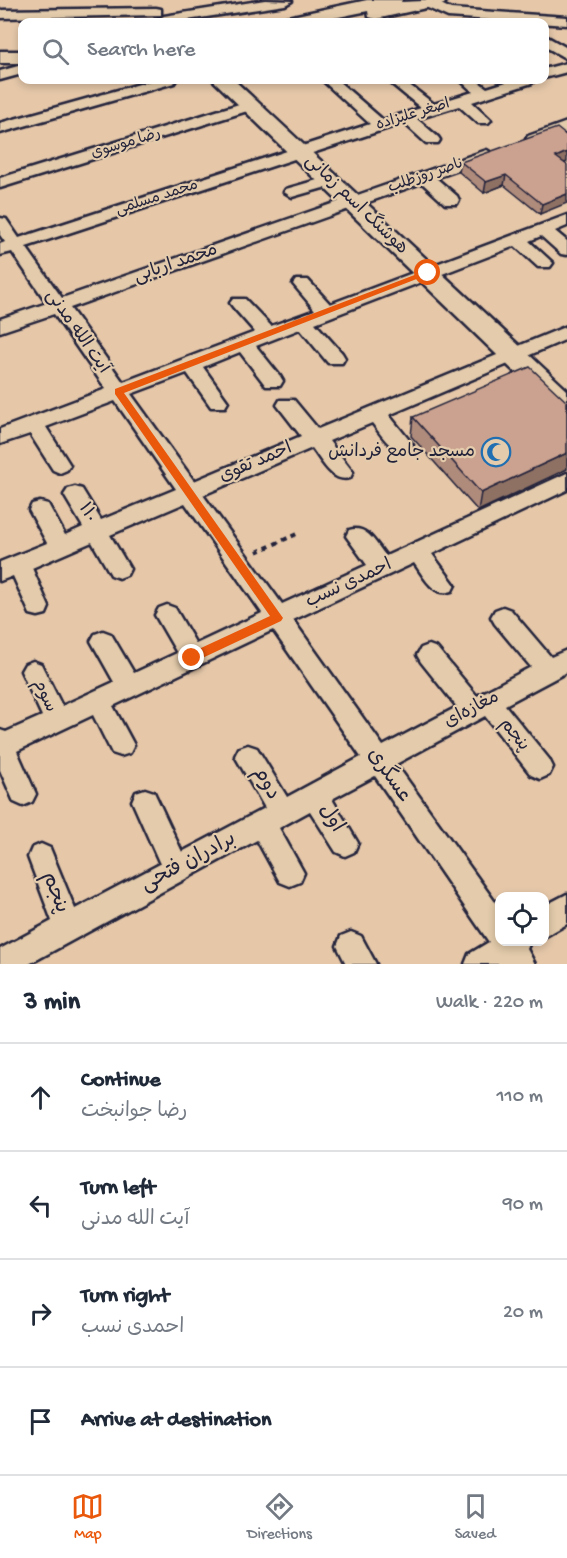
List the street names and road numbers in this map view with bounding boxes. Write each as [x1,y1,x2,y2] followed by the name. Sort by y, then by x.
[374,95,452,135] street label: اصغر علیزاده
[89,125,163,163] street label: رضا موسوی
[300,149,413,260] street label: هوشنگ اسم زمانی
[386,155,466,197] street label: ناصر روزطلب
[114,176,200,220] street label: محمد مسلمی
[131,240,221,288] street label: محمد اربابی
[40,285,115,379] street label: آیت‌ الله مدنی
[217,438,295,488] street label: احمد تقوی
[73,499,101,527] street label: ۱۱۰
[303,555,395,613] street label: احمدی نسب
[26,676,61,716] street label: سوم
[441,687,503,733] street label: مغازه‌ای
[494,714,533,756] street label: پنجم
[360,742,418,808] street label: عسگری
[246,763,284,805] street label: دوم
[312,800,348,838] street label: اول
[137,827,241,899] street label: برادران فتحی
[35,869,73,917] street label: پنجم

